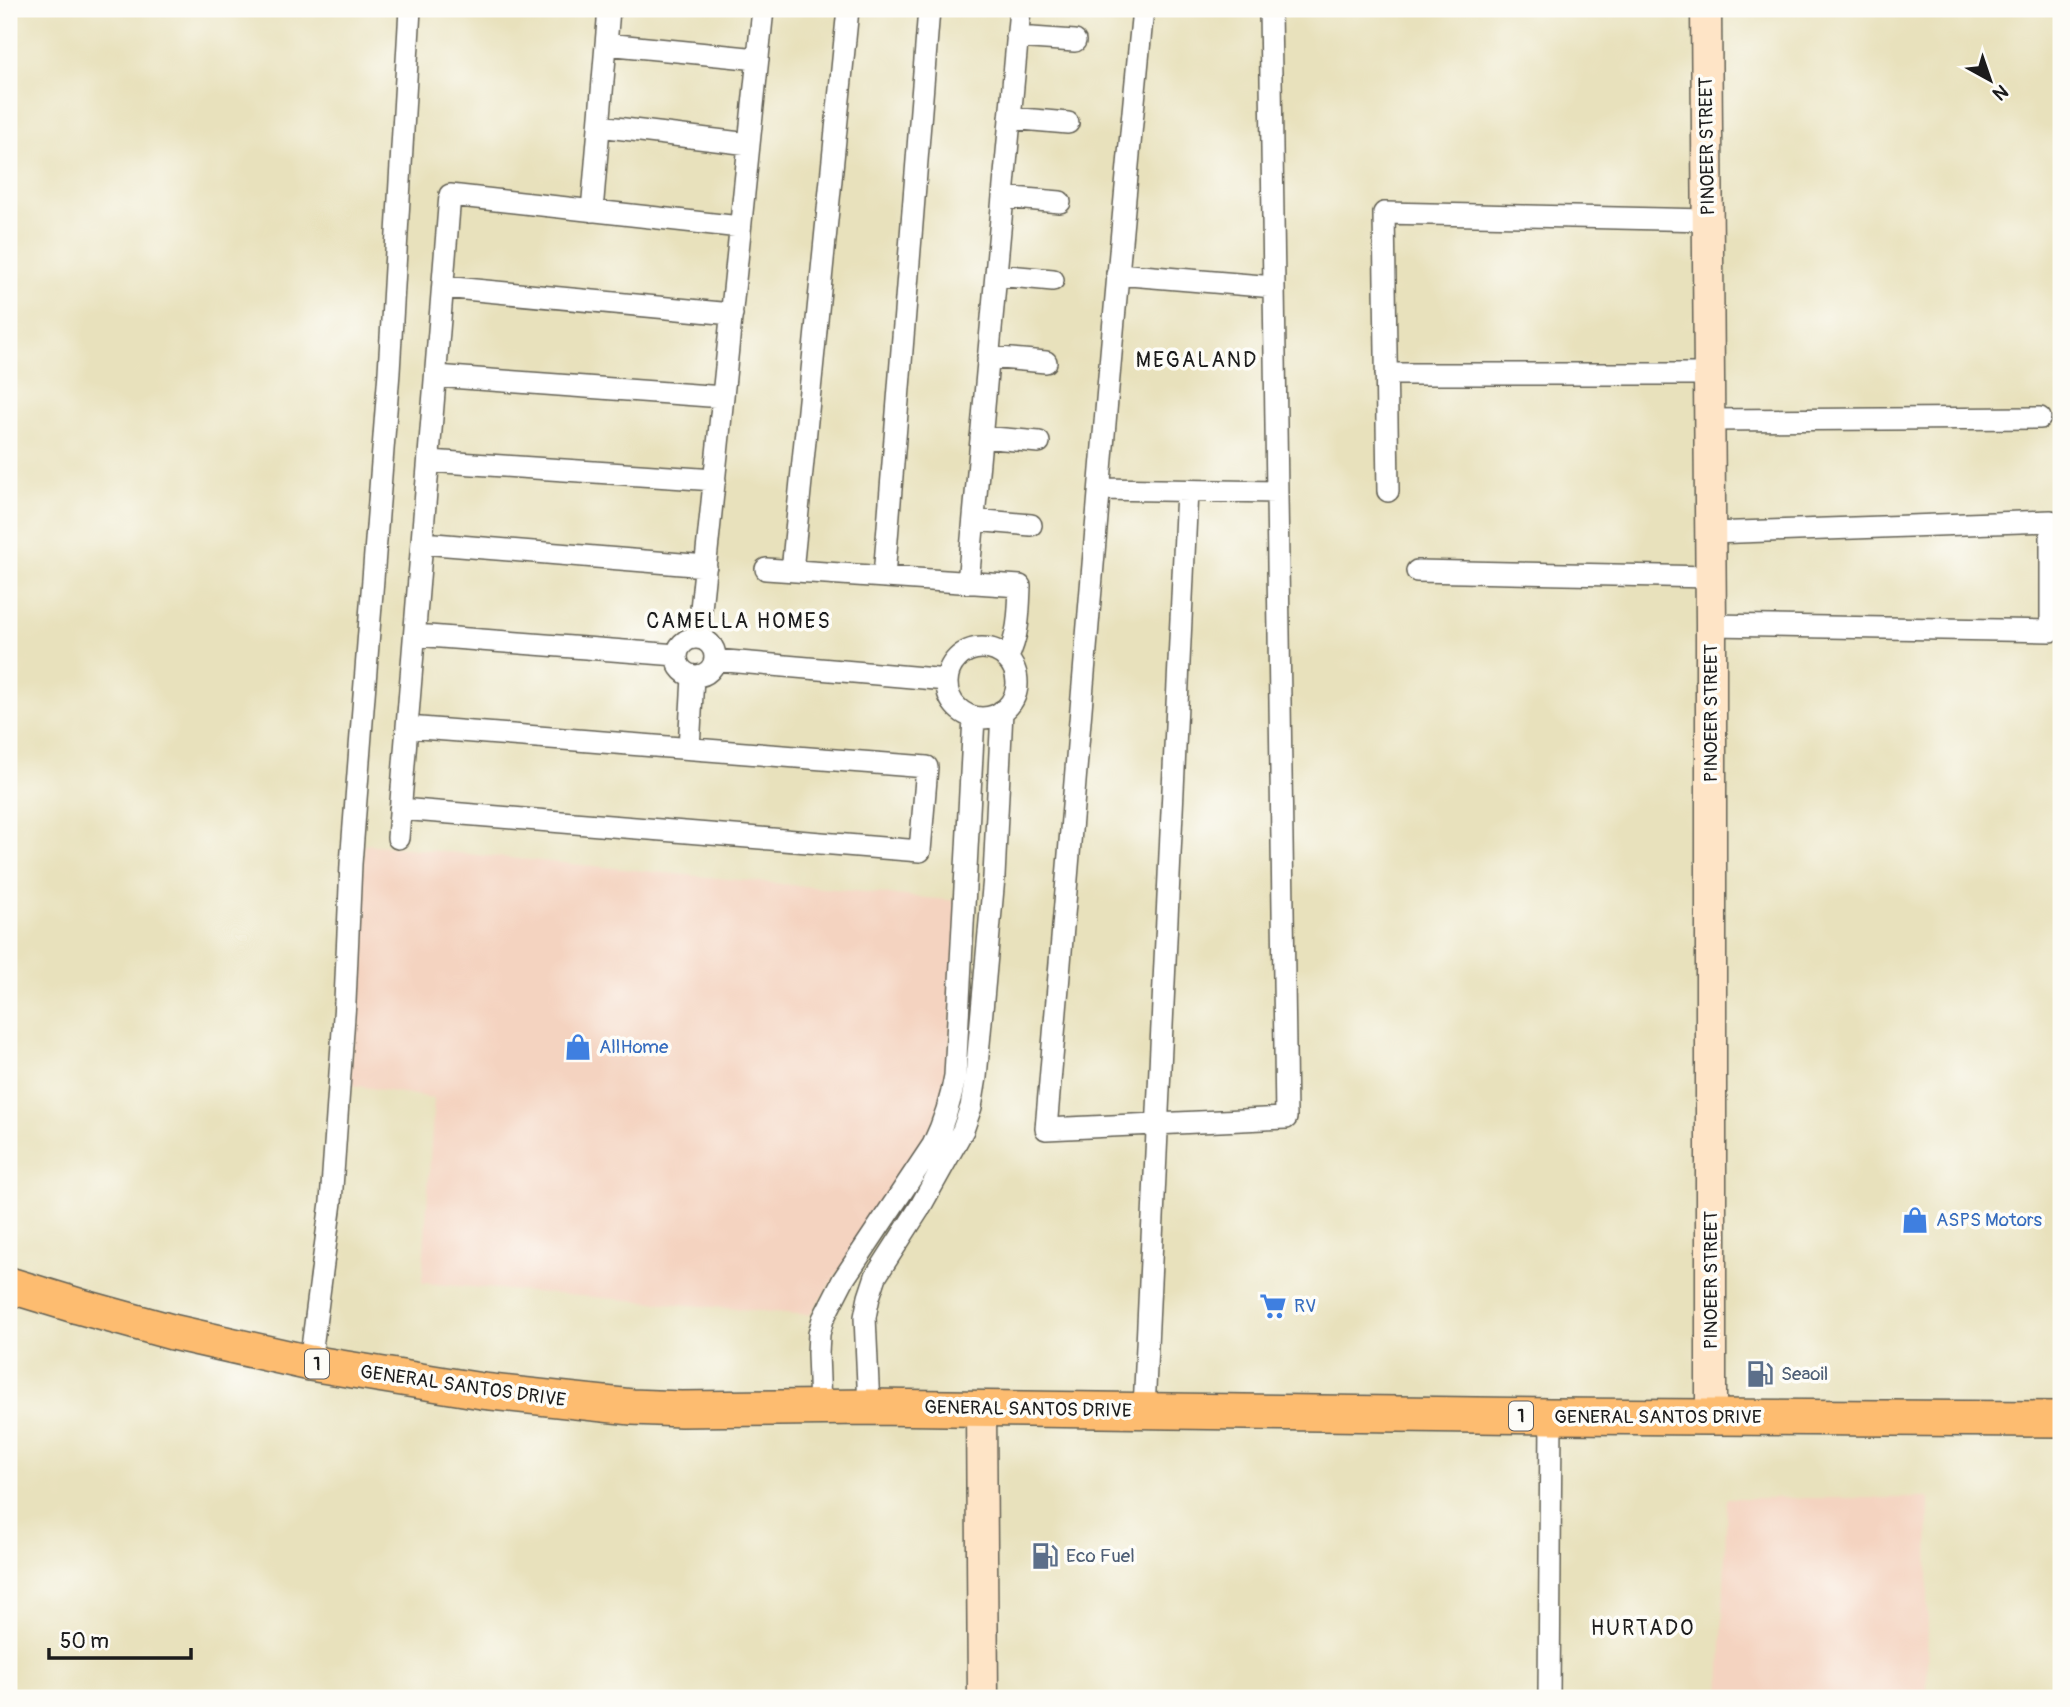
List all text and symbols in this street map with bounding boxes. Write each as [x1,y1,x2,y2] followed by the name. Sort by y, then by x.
[1954,46,2024,116] north arrow
[1694,77,1720,215] street label: PINOEER STREET
[1988,79,2013,106] text: N
[1136,347,1258,374] district label: MEGALAND
[646,608,832,635] district label: CAMELLA HOMES
[1699,644,1723,782] street label: PINOEER STREET
[563,1032,593,1062] shop icon: AllHome
[599,1035,669,1059] place label: AllHome
[1900,1205,1930,1235] shop icon: ASPS Motors
[1936,1208,2043,1232] place label: ASPS Motors
[1699,1211,1723,1349] street label: PINOEER STREET
[1258,1291,1288,1321] supermarket icon: RV
[1294,1294,1316,1318] place label: RV
[305,1350,329,1378] road number: 1
[1745,1359,1775,1389] fuel station icon: Seaoil
[359,1360,567,1412] street label: GENERAL SANTOS DRIVE
[1781,1362,1828,1386] place label: Seaoil
[924,1395,1132,1423] street label: GENERAL SANTOS DRIVE
[1509,1401,1533,1430] road number: 1
[1554,1405,1762,1429] street label: GENERAL SANTOS DRIVE
[1030,1541,1060,1571] fuel station icon: Eco Fuel
[1066,1544,1135,1568] place label: Eco Fuel
[1591,1615,1695,1642] district label: HURTADO
[49,1616,191,1660] scale bar
[60,1628,109,1655] text: 50 m

